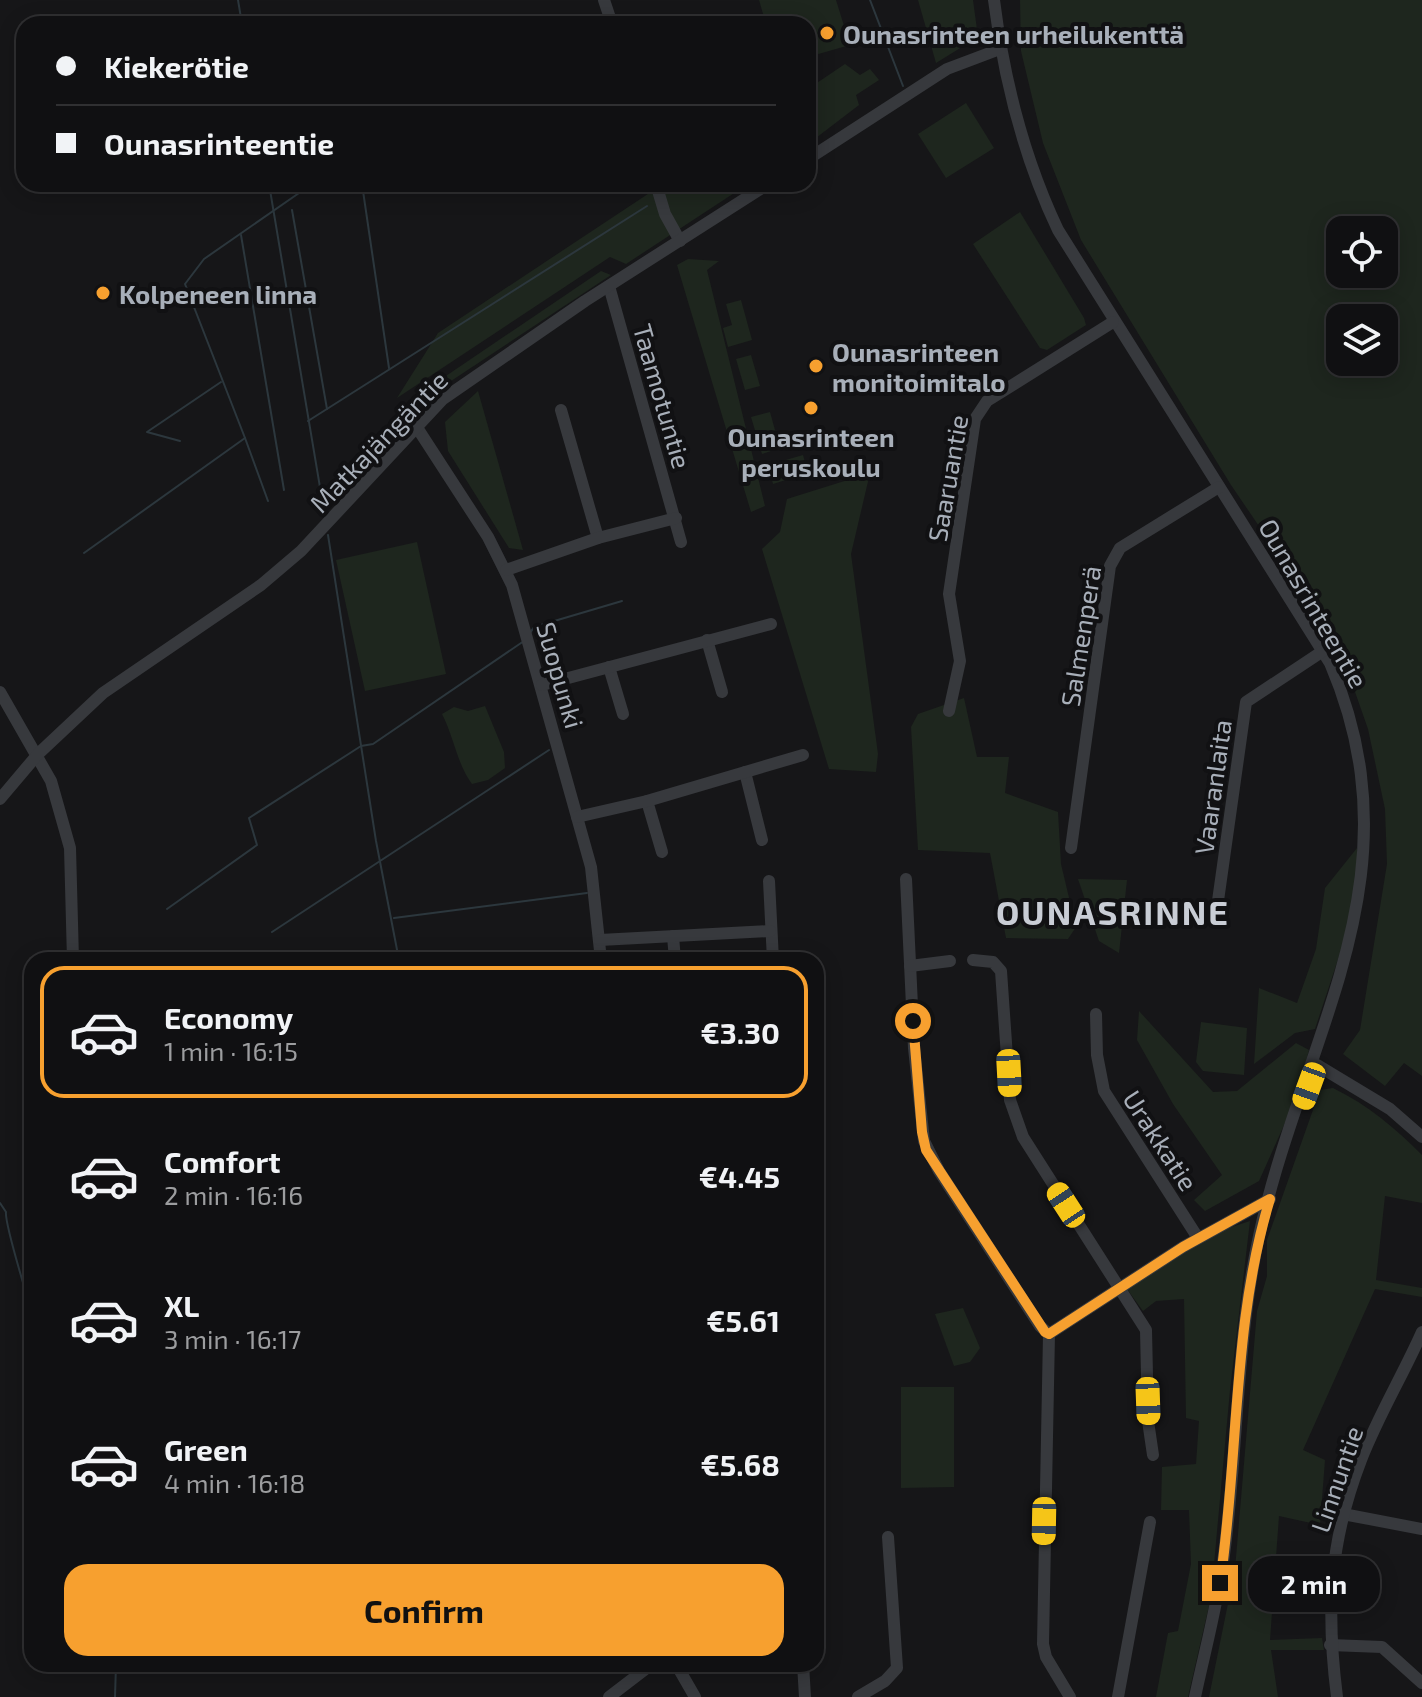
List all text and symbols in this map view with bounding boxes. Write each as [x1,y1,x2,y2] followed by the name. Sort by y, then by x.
[843,18,1184,49] place label: Ounasrinteen urheilukenttä
[818,24,836,42] marker: Ounasrinteen urheilukenttä
[104,48,249,84] text: Kiekerötie
[104,125,334,161] text: Ounasrinteentie
[1326,216,1398,376] map controls
[1326,216,1398,288] button: locate
[119,278,317,309] place label: Kolpeneen linna
[94,284,112,302] marker: Kolpeneen linna
[1326,304,1398,376] button: layers
[628,320,698,472] street label: Taamotuntie
[832,336,1006,397] place label: Ounasrinteen monitoimitalo
[807,357,825,375] marker: Ounasrinteen monitoimitalo
[303,364,453,518] street label: Matkajängäntie
[802,399,820,417] marker: Ounasrinteen peruskoulu
[921,412,973,544] street label: Saaruantie
[727,421,895,482] place label: Ounasrinteen peruskoulu
[1253,513,1375,693] street label: Ounasrinteentie
[1054,563,1106,709] street label: Salmenperä
[531,618,591,732] street label: Suopunki
[1187,717,1237,857] street label: Vaaranlaita
[996,891,1230,932] district label: OUNASRINNE
[68,996,140,1068] icon: car
[164,999,293,1035] text: Economy
[895,1003,931,1039] route start
[700,1014,780,1050] text: €3.30
[164,1035,298,1066] text: 1 min · 16:15
[996,1048,1022,1098] car
[1290,1059,1328,1113] car
[1117,1084,1205,1196] street label: Urakkatie
[68,1140,140,1212] icon: car
[164,1143,281,1179] text: Comfort
[699,1158,780,1194] text: €4.45
[1043,1178,1089,1232] car
[164,1179,303,1210] text: 2 min · 16:16
[68,1284,140,1356] icon: car
[164,1287,199,1323] text: XL
[706,1302,780,1338] text: €5.61
[164,1323,301,1354] text: 3 min · 16:17
[1135,1377,1161,1425] car
[1303,1422,1369,1536] street label: Linnuntie
[68,1428,140,1500] icon: car
[164,1431,248,1467] text: Green
[700,1446,780,1482] text: €5.68
[164,1467,305,1498] text: 4 min · 16:18
[1032,1497,1056,1545] car
[1248,1555,1380,1611] callout: 2 min
[64,1564,784,1656] button: Confirm
[1202,1565,1238,1601] route end
[1281,1568,1347,1599] text: 2 min

